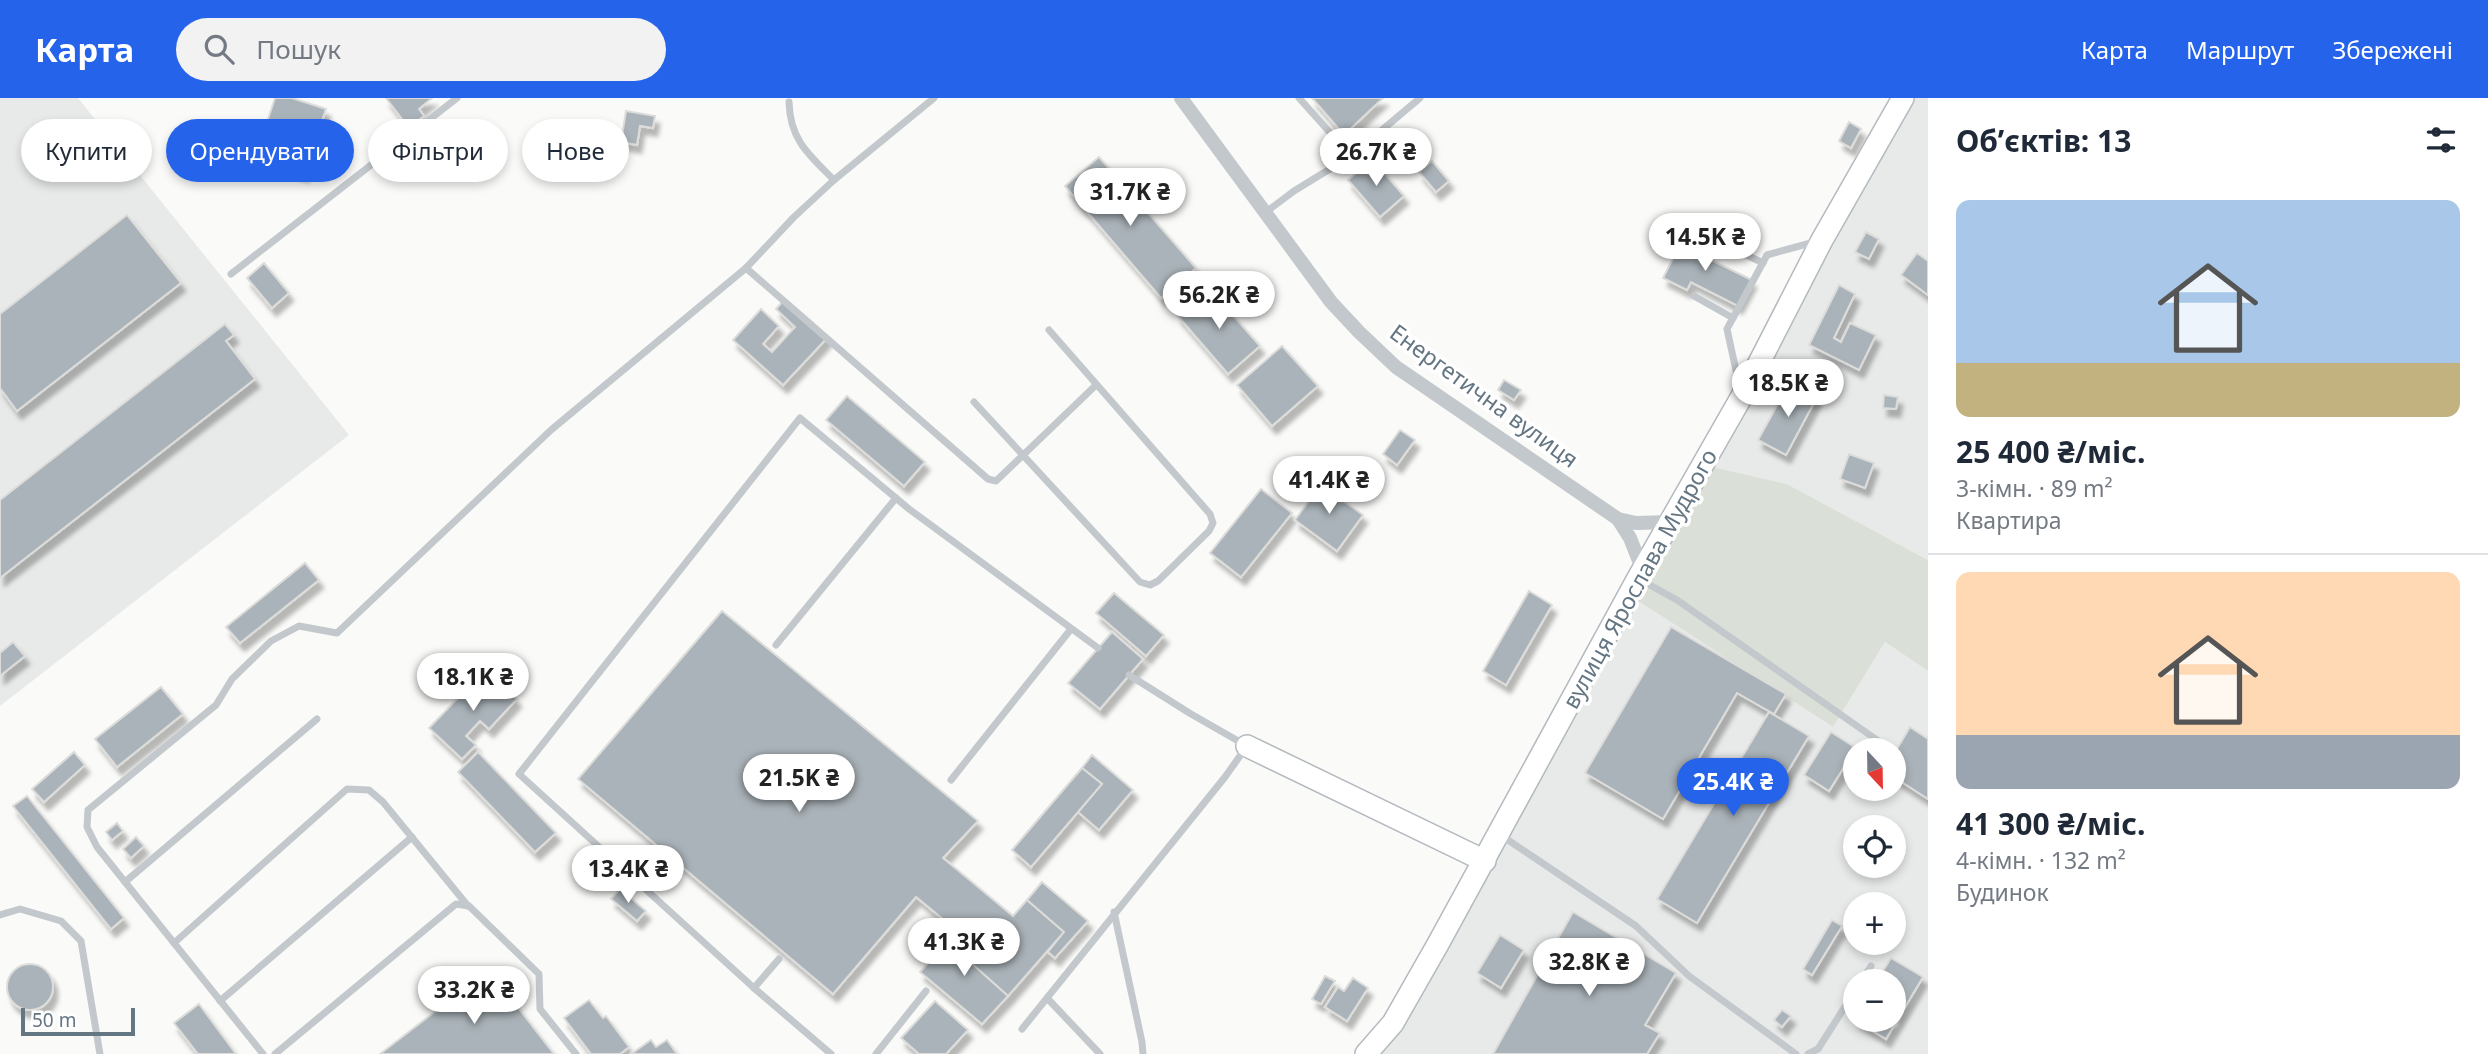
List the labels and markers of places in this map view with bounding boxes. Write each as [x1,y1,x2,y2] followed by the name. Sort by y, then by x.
[1311,129,1441,188] pin: 26.7K ₴
[1065,169,1195,228] pin: 31.7K ₴
[1640,214,1770,273] pin: 14.5K ₴
[1154,272,1284,331] pin: 56.2K ₴
[1723,360,1853,419] pin: 18.5K ₴
[1264,456,1394,516] pin: 41.4K ₴
[408,654,538,713] pin: 18.1K ₴
[734,754,864,814] pin: 21.5K ₴
[1668,758,1798,818] pin: 25.4K ₴
[563,846,693,905] pin: 13.4K ₴
[899,918,1029,978] pin: 41.3K ₴
[1524,939,1654,998] pin: 32.8K ₴
[409,967,539,1026] pin: 33.2K ₴

